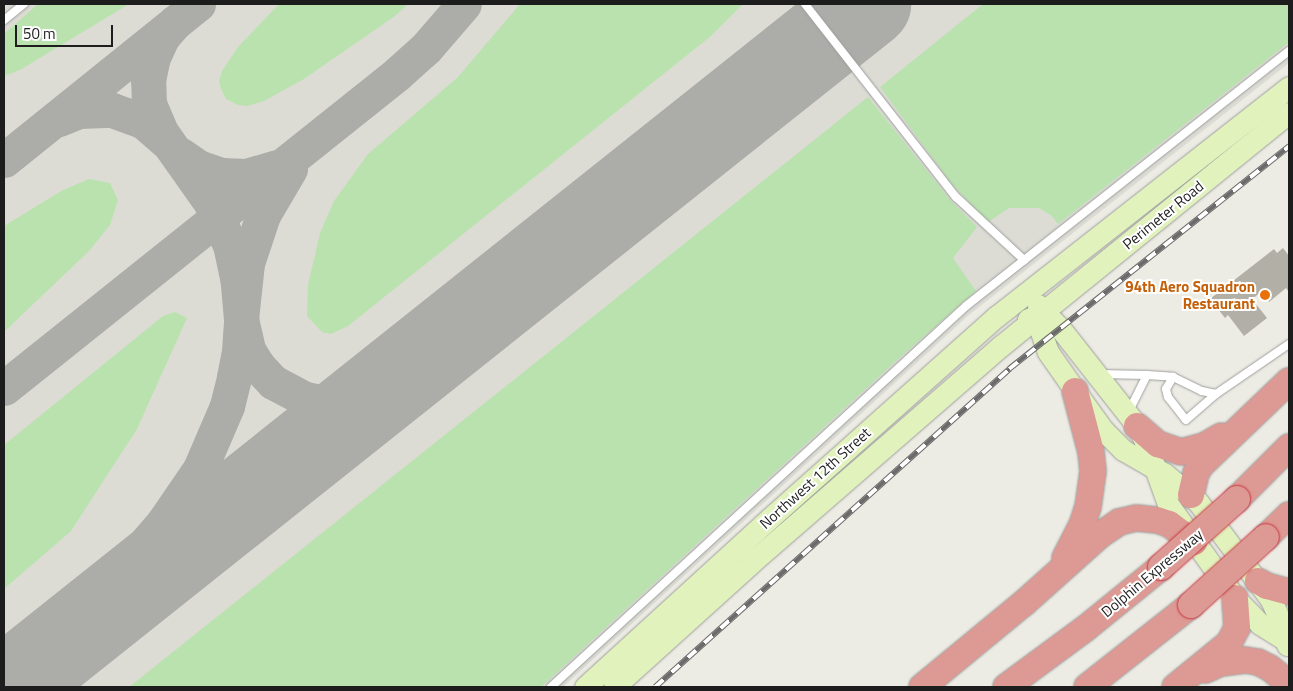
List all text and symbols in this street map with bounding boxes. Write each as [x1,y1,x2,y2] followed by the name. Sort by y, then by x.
[18,15,115,47] scale bar
[23,22,56,45] text: 50 m
[1119,177,1207,253] street label: Perimeter Road
[1125,277,1255,312] place label: 94th Aero Squadron Restaurant
[1259,289,1271,301] marker: 94th Aero Squadron Restaurant
[756,423,874,533] street label: Northwest 12th Street
[1098,525,1206,621] street label: Dolphin Expressway

